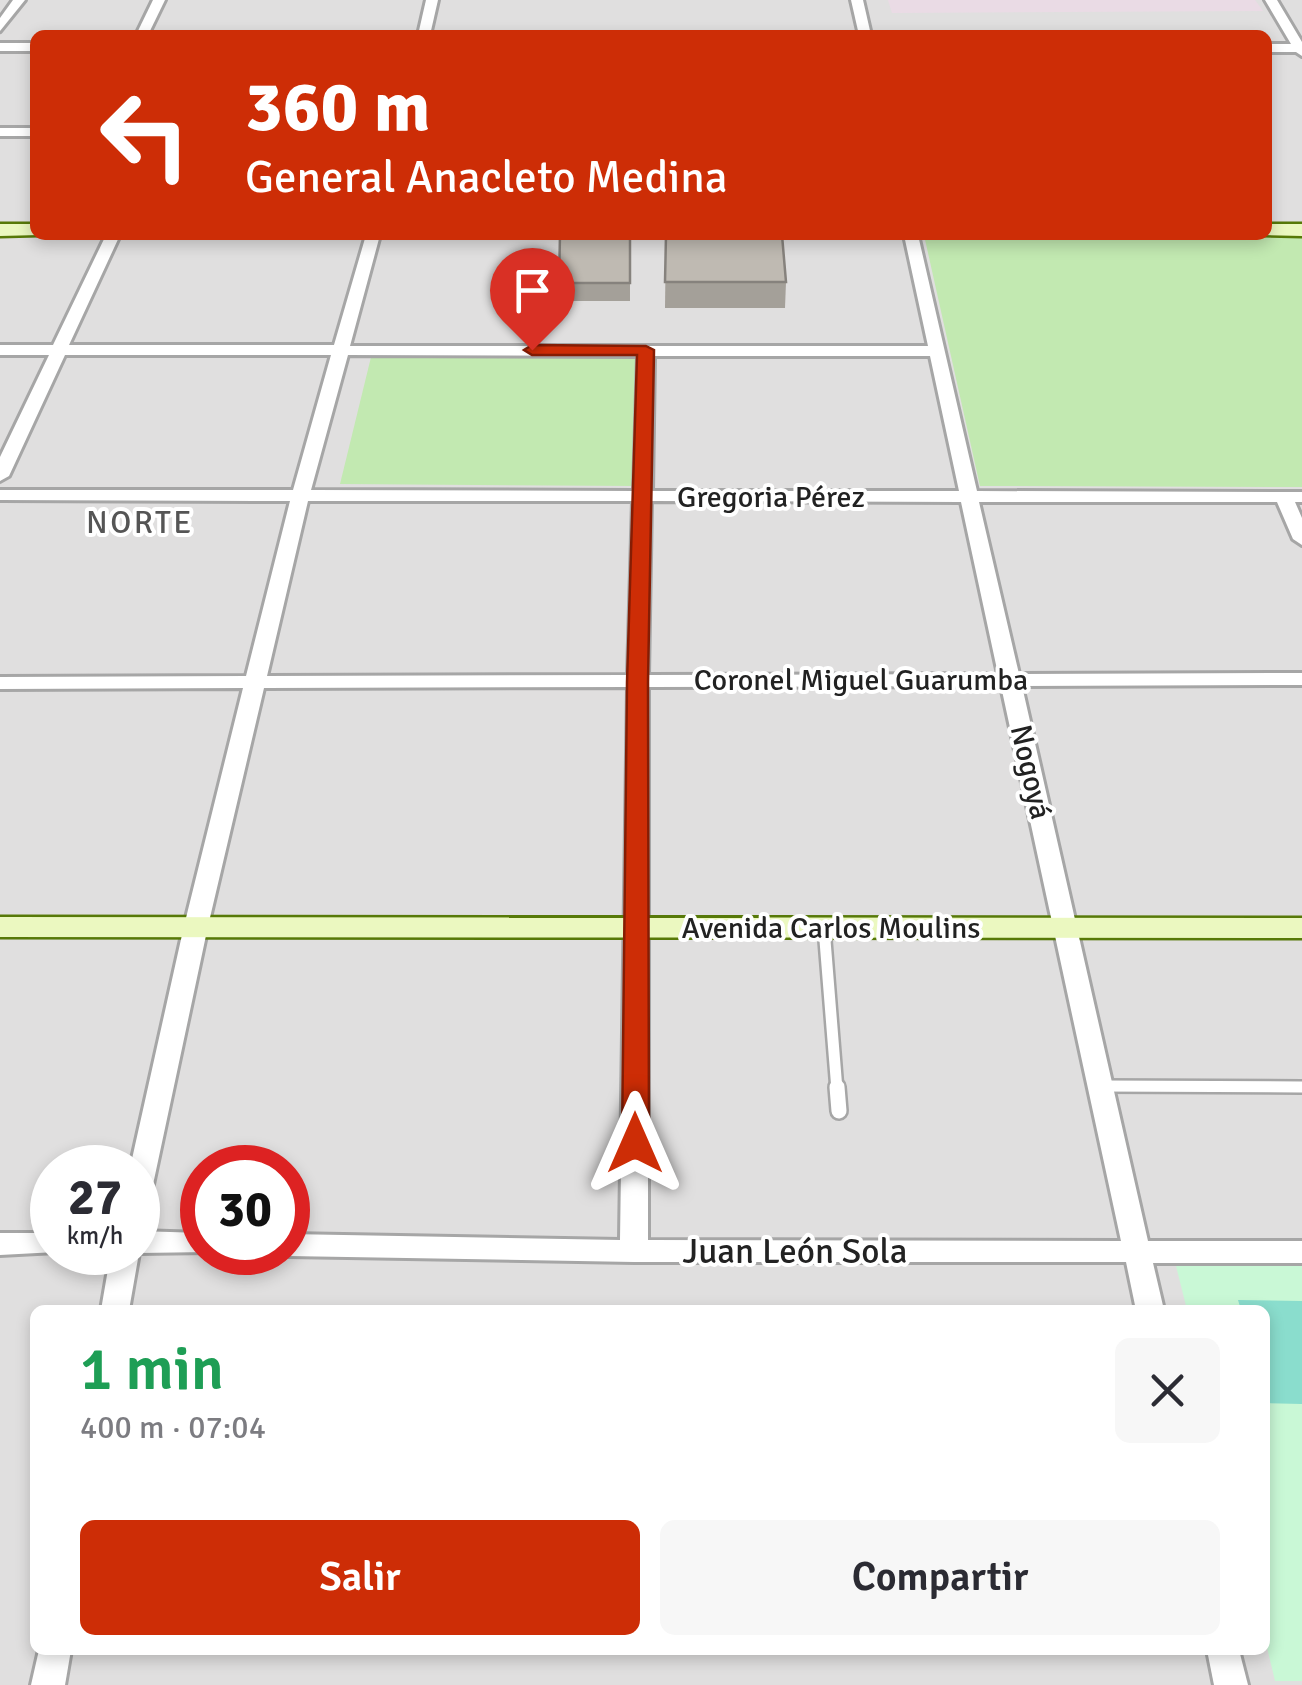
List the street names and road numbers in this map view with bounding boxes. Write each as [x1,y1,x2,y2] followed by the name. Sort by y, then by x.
[677,479,865,516] street label: Gregoria Pérez
[694,662,1028,699] street label: Coronel Miguel Guarumba
[1002,721,1059,823] street label: Nogoyá
[682,910,980,947] street label: Avenida Carlos Moulins
[683,1230,907,1273] street label: Juan León Sola

